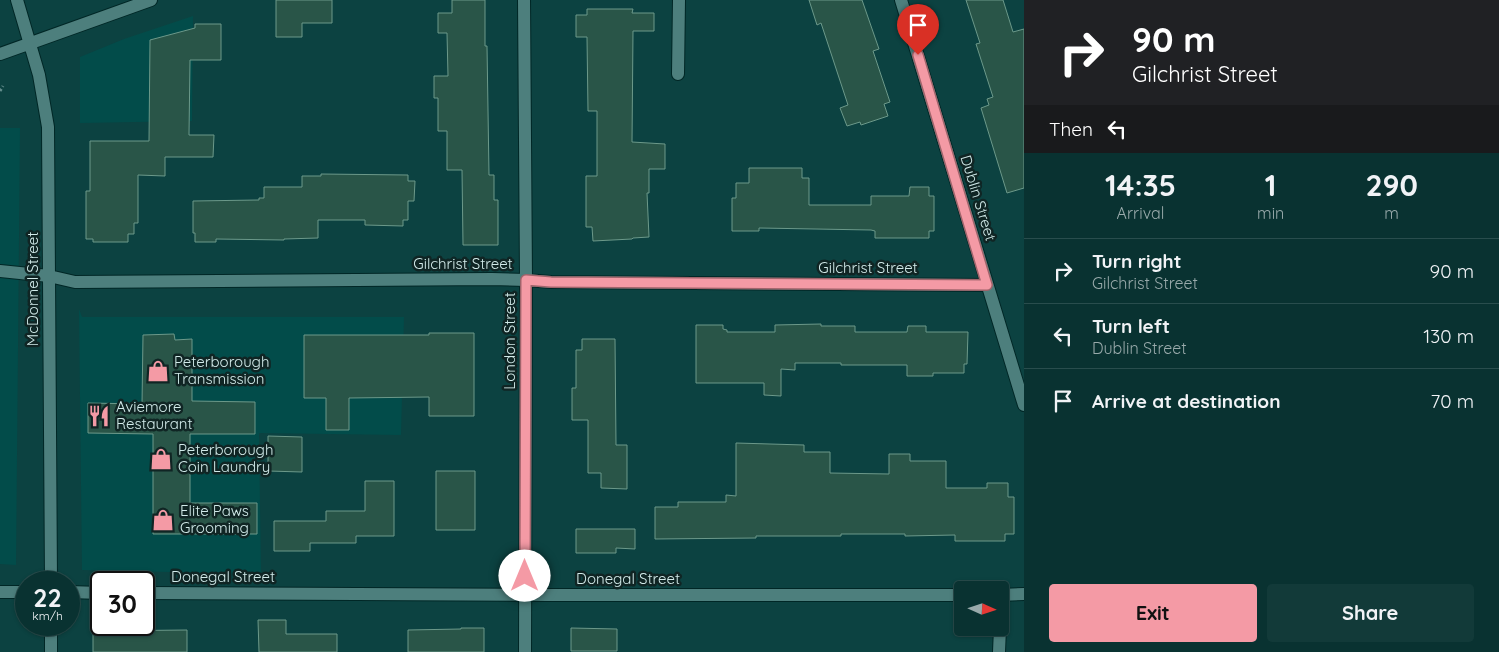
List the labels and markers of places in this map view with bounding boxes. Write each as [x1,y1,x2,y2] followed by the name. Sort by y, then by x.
[897,4,939,55] pin
[174,352,269,388] place label: Peterborough Transmission
[145,358,171,384] shop icon: Peterborough Transmission
[116,397,193,433] place label: Aviemore Restaurant
[86,403,112,429] restaurant icon: Aviemore Restaurant
[178,440,273,476] place label: Peterborough Coin Laundry
[148,446,174,472] shop icon: Peterborough Coin Laundry
[180,501,249,537] place label: Elite Paws Grooming
[150,507,176,533] shop icon: Elite Paws Grooming

